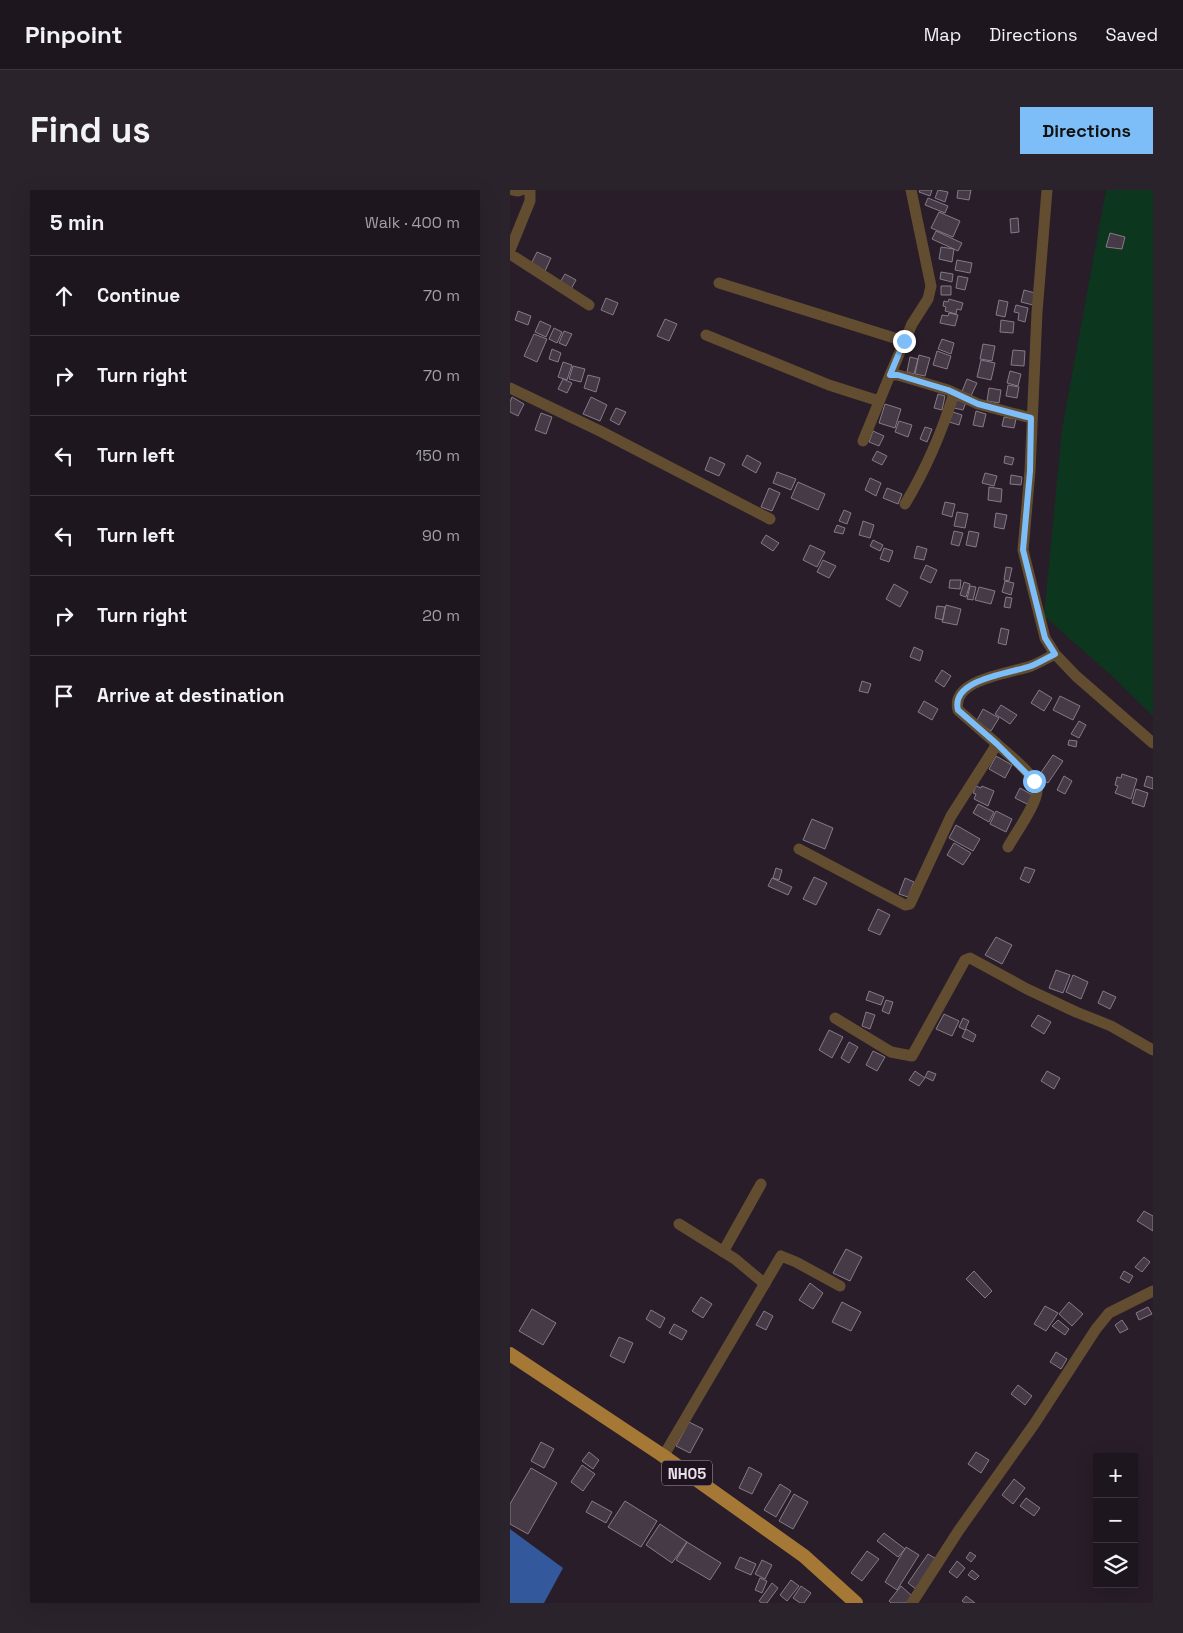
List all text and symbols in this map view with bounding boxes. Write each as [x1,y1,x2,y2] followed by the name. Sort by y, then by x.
[25,19,122,50] text: Pinpoint
[924,23,961,46] text: Map
[989,23,1078,46] text: Directions
[1106,23,1158,46] text: Saved
[1020,107,1153,154] button: Directions
[30,108,151,152] text: Find us
[50,209,104,236] text: 5 min
[365,212,460,233] text: Walk · 400 m
[50,282,78,310] icon: ahead
[97,283,180,308] text: Continue
[423,285,460,306] text: 70 m
[893,330,916,353] route end
[50,362,78,390] icon: right
[97,363,187,388] text: Turn right
[423,365,460,386] text: 70 m
[50,442,78,470] icon: left
[97,443,175,468] text: Turn left
[416,445,460,466] text: 150 m
[50,522,78,550] icon: left
[97,523,175,548] text: Turn left
[422,525,460,546] text: 90 m
[50,602,78,630] icon: right
[97,603,187,628] text: Turn right
[422,605,460,626] text: 20 m
[50,682,78,710] icon: arrive
[97,683,285,708] text: Arrive at destination
[1023,770,1046,793] route start
[1093,1453,1138,1588] map controls
[1093,1453,1138,1498] button: +
[662,1460,712,1486] road number: NH05
[1093,1498,1138,1543] button: −
[1093,1543,1138,1588] button: layers

